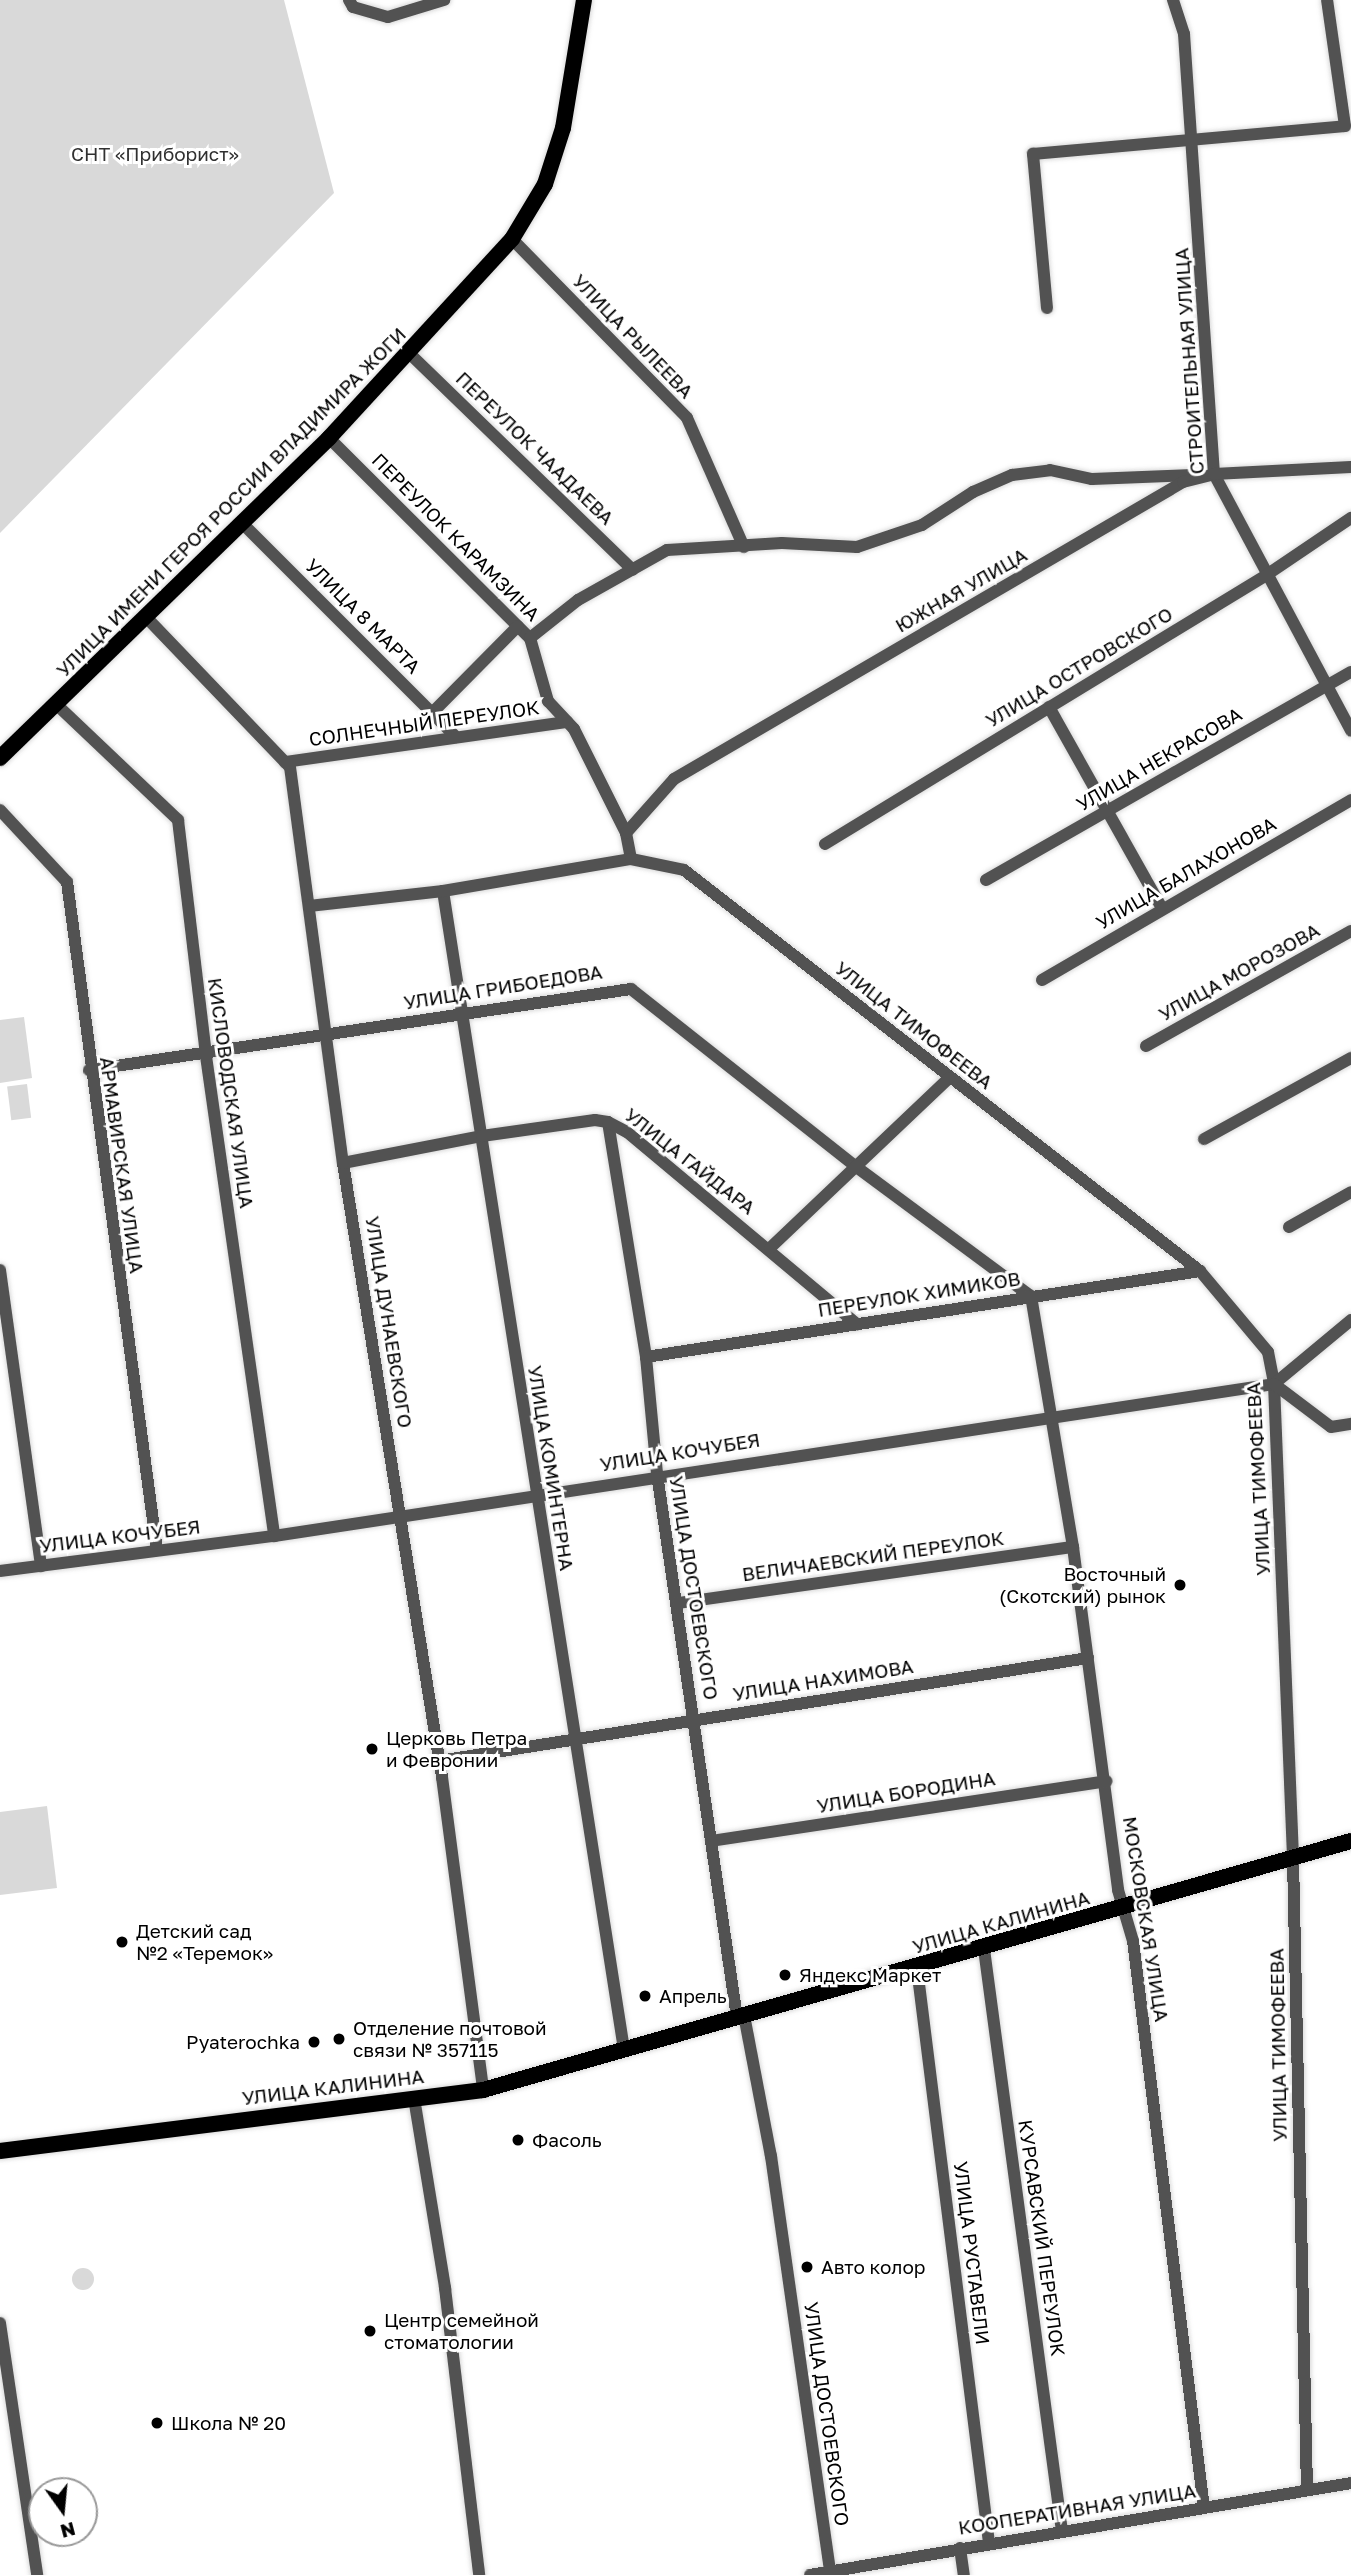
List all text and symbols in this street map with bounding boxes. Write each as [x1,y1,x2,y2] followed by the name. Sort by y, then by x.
[71,143,239,165] park label: СНТ «Приборист»
[1170,247,1208,475] street label: СТРОИТЕЛЬНАЯ УЛИЦА
[568,269,698,403] street label: УЛИЦА РЫЛЕЕВА
[52,323,410,681] street label: УЛИЦА ИМЕНИ ГЕРОЯ РОССИИ ВЛАДИМИРА ЖОГИ
[451,367,619,529] street label: ПЕРЕУЛОК ЧААДАЕВА
[367,448,545,626] street label: ПЕРЕУЛОК КАРАМЗИНА
[891,543,1031,637] street label: ЮЖНАЯ УЛИЦА
[301,554,425,678] street label: УЛИЦА 8 МАРТА
[981,602,1177,732] street label: УЛИЦА ОСТРОВСКОГО
[307,696,541,750] street label: СОЛНЕЧНЫЙ ПЕРЕУЛОК
[1072,702,1246,816] street label: УЛИЦА НЕКРАСОВА
[1092,812,1280,934] street label: УЛИЦА БАЛАХОНОВА
[1155,918,1323,1026] street label: УЛИЦА МОРОЗОВА
[831,956,997,1094] street label: УЛИЦА ТИМОФЕЕВА
[402,960,604,1014] street label: УЛИЦА ГРИБОЕДОВА
[204,976,258,1210] street label: КИСЛОВОДСКАЯ УЛИЦА
[96,1055,148,1275] street label: АРМАВИРСКАЯ УЛИЦА
[620,1103,760,1219] street label: УЛИЦА ГАЙДАРА
[361,1215,417,1429] street label: УЛИЦА ДУНАЕВСКОГО
[816,1267,1022,1321] street label: ПЕРЕУЛОК ХИМИКОВ
[524,1364,578,1572] street label: УЛИЦА КОМИНТЕРНА
[1242,1382,1274,1576] street label: УЛИЦА ТИМОФЕЕВА
[598,1428,762,1476] street label: УЛИЦА КОЧУБЕЯ
[665,1474,723,1702] street label: УЛИЦА ДОСТОЕВСКОГО
[38,1515,202,1557] street label: УЛИЦА КОЧУБЕЯ
[741,1526,1005,1586] street label: ВЕЛИЧАЕВСКИЙ ПЕРЕУЛОК
[999,1563,1166,1607] place label: Восточный (Скотский) рынок
[1172,1577,1188,1593] marker: Восточный (Скотский) рынок
[731,1654,915,1706] street label: УЛИЦА НАХИМОВА
[386,1727,527,1771] place label: Церковь Петра и Февронии
[364,1741,380,1757] marker: Церковь Петра и Февронии
[815,1767,997,1817] street label: УЛИЦА БОРОДИНА
[1119,1815,1173,2023] street label: МОСКОВСКАЯ УЛИЦА
[910,1886,1092,1958] street label: УЛИЦА КАЛИНИНА
[136,1920,273,1964] place label: Детский сад №2 «Теремок»
[114,1934,130,1950] marker: Детский сад №2 «Теремок»
[1265,1948,1291,2142] street label: УЛИЦА ТИМОФЕЕВА
[799,1964,941,1986] place label: Яндекс Маркет
[777,1967,793,1983] marker: Яндекс Маркет
[659,1985,727,2007] place label: Апрель
[637,1988,653,2004] marker: Апрель
[353,2017,547,2061] place label: Отделение почтовой связи № 357115
[186,2031,300,2053] place label: Pyaterochka
[331,2031,347,2047] marker: Отделение почтовой связи № 357115
[306,2034,322,2050] marker: Pyaterochka
[241,2065,425,2109] street label: УЛИЦА КАЛИНИНА
[1014,2118,1070,2358] street label: КУРСАВСКИЙ ПЕРЕУЛОК
[532,2129,602,2151] place label: Фасоль
[510,2132,526,2148] marker: Фасоль
[949,2160,995,2346] street label: УЛИЦА РУСТАВЕЛИ
[821,2256,925,2278] place label: Авто колор
[799,2259,815,2275] marker: Авто колор
[800,2300,854,2528] street label: УЛИЦА ДОСТОЕВСКОГО
[384,2309,539,2353] place label: Центр cемейной cтоматологии
[362,2323,378,2339] marker: Центр cемейной cтоматологии
[171,2412,286,2434] place label: Школа № 20
[149,2415,165,2431] marker: Школа № 20
[28,2477,98,2547] north arrow
[957,2479,1197,2539] street label: КООПЕРАТИВНАЯ УЛИЦА
[58,2518,78,2544] text: N

